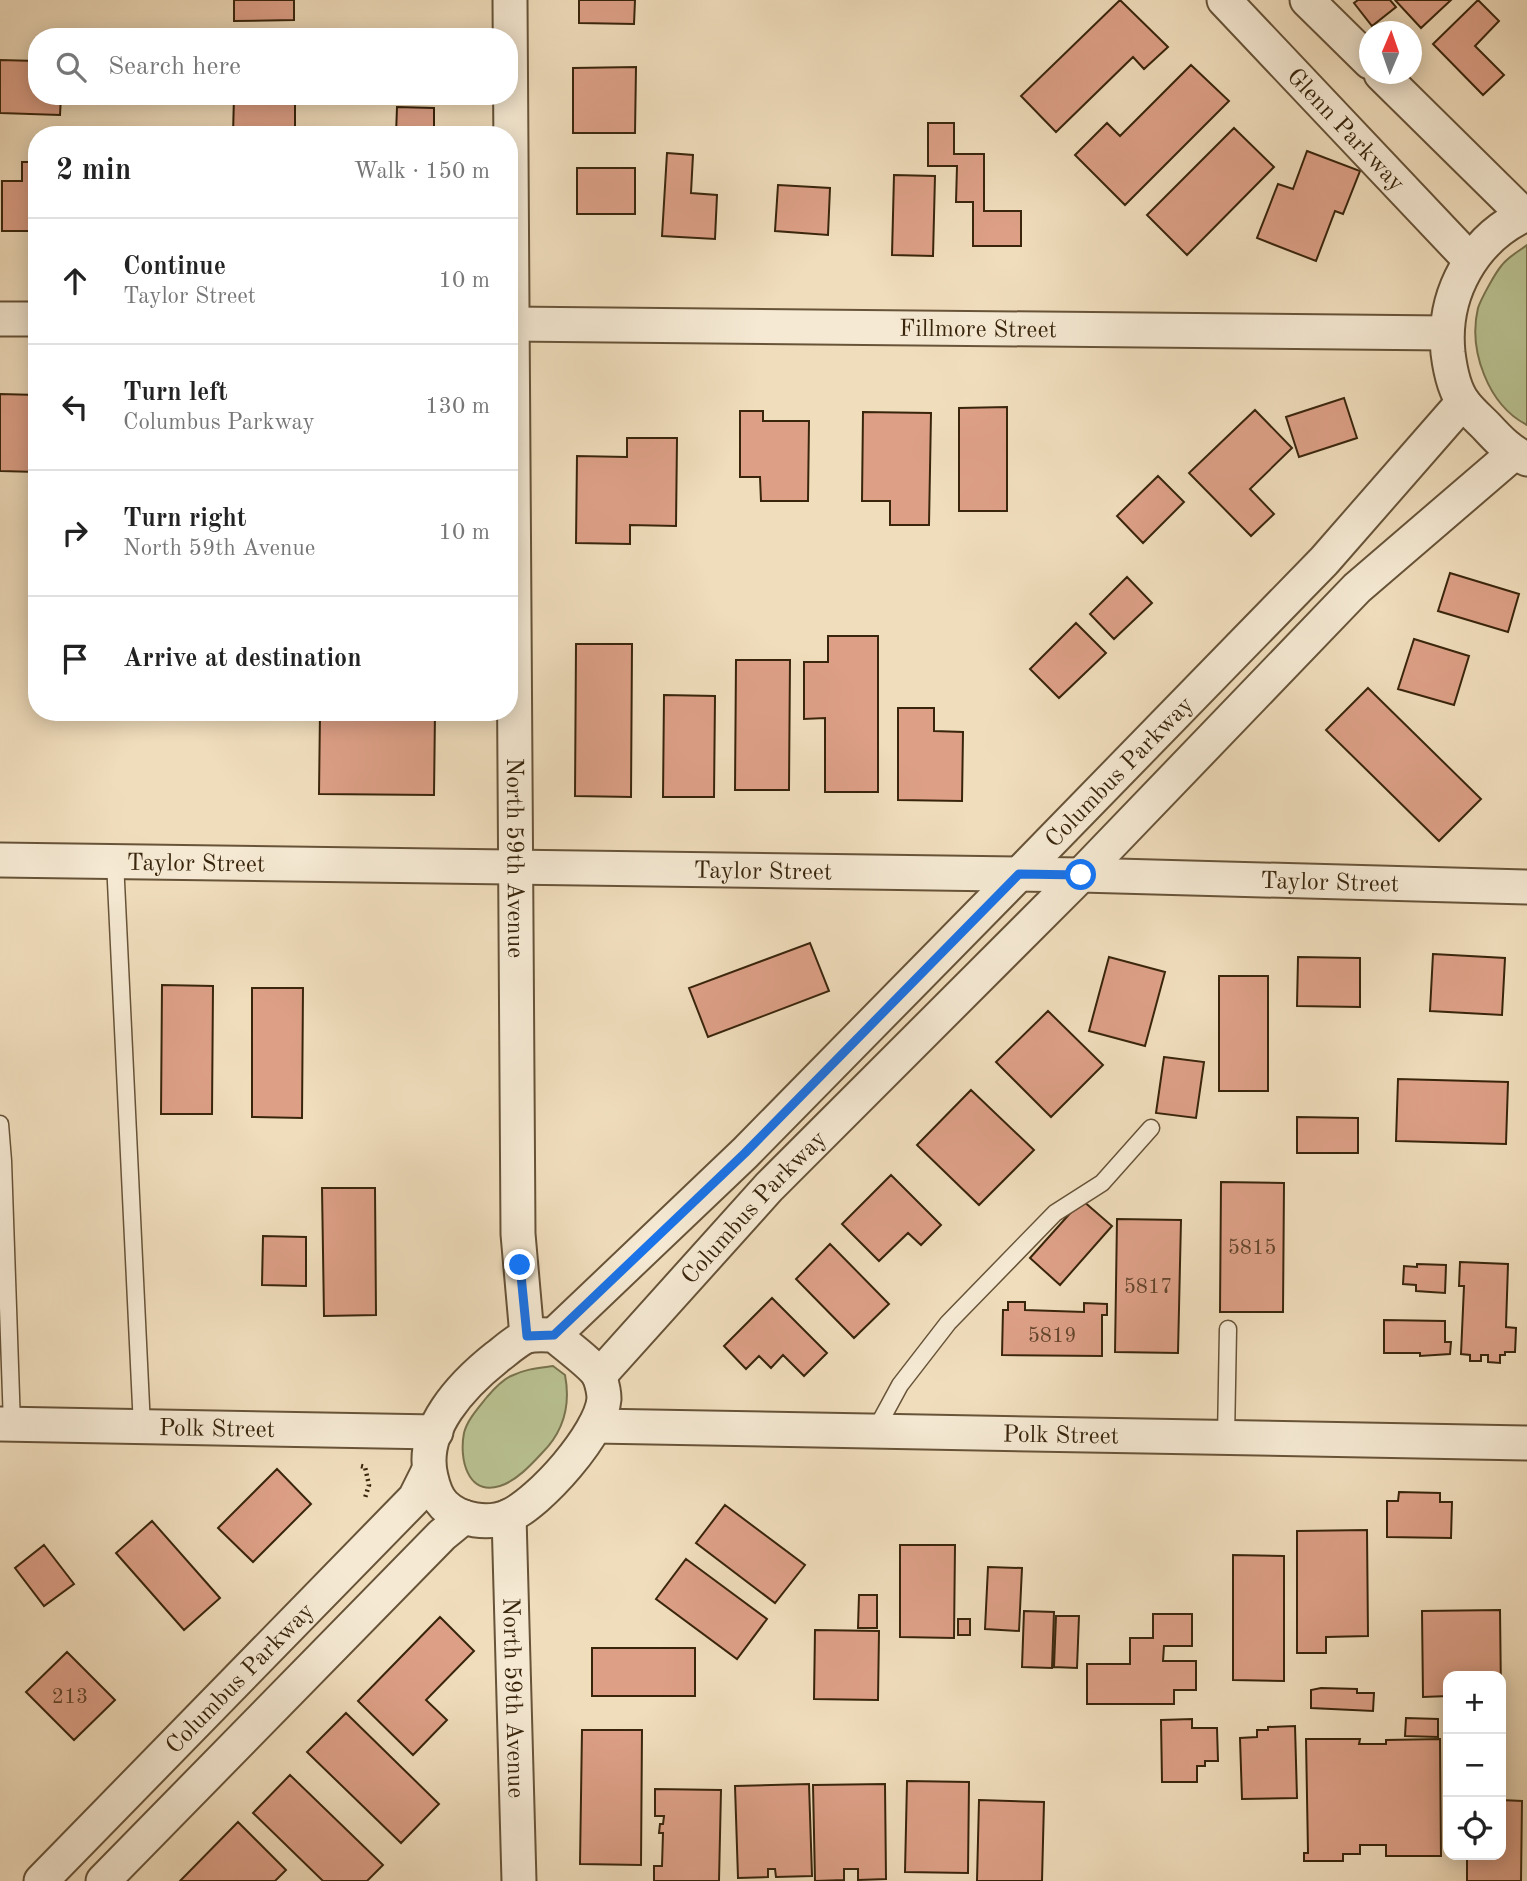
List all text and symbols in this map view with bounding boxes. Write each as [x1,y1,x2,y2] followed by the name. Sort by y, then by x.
[1359,21,1422,84] north arrow
[28,28,518,105] search box
[52,48,90,86] icon: search
[108,54,241,80] text: Search here
[1282,65,1408,197] street label: Glenn Parkway
[56,156,131,186] text: 2 min
[354,160,490,183] text: Walk · 150 m
[123,254,226,280] text: Continue
[56,262,94,300] icon: ahead
[439,269,490,292] text: 10 m
[123,285,256,308] text: Taylor Street
[899,318,1057,343] street label: Fillmore Street
[123,380,228,406] text: Turn left
[56,388,94,426] icon: left
[425,395,490,418] text: 130 m
[123,411,315,434] text: Columbus Parkway
[123,506,246,532] text: Turn right
[56,514,94,552] icon: right
[439,521,490,544] text: 10 m
[123,537,315,560] text: North 59th Avenue
[56,640,94,678] icon: arrive
[123,646,362,672] text: Arrive at destination
[1042,693,1199,853] street label: Columbus Parkway
[501,758,526,958] street label: North 59th Avenue
[126,852,265,878] street label: Taylor Street
[1065,859,1096,890] route start
[693,860,832,886] street label: Taylor Street
[1260,870,1399,898] street label: Taylor Street
[678,1127,832,1290] street label: Columbus Parkway
[1228,1238,1276,1259] house number: 5815
[504,1249,535,1280] route end
[1124,1277,1172,1298] house number: 5817
[1028,1326,1076,1347] house number: 5819
[159,1417,275,1443] street label: Polk Street
[1003,1423,1119,1450] street label: Polk Street
[497,1597,527,1799] street label: North 59th Avenue
[162,1599,320,1759] street label: Columbus Parkway
[1443,1671,1506,1860] map controls
[1443,1671,1506,1734] button: +
[52,1687,88,1708] house number: 213
[1443,1734,1506,1797] button: −
[1443,1797,1506,1860] button: locate

